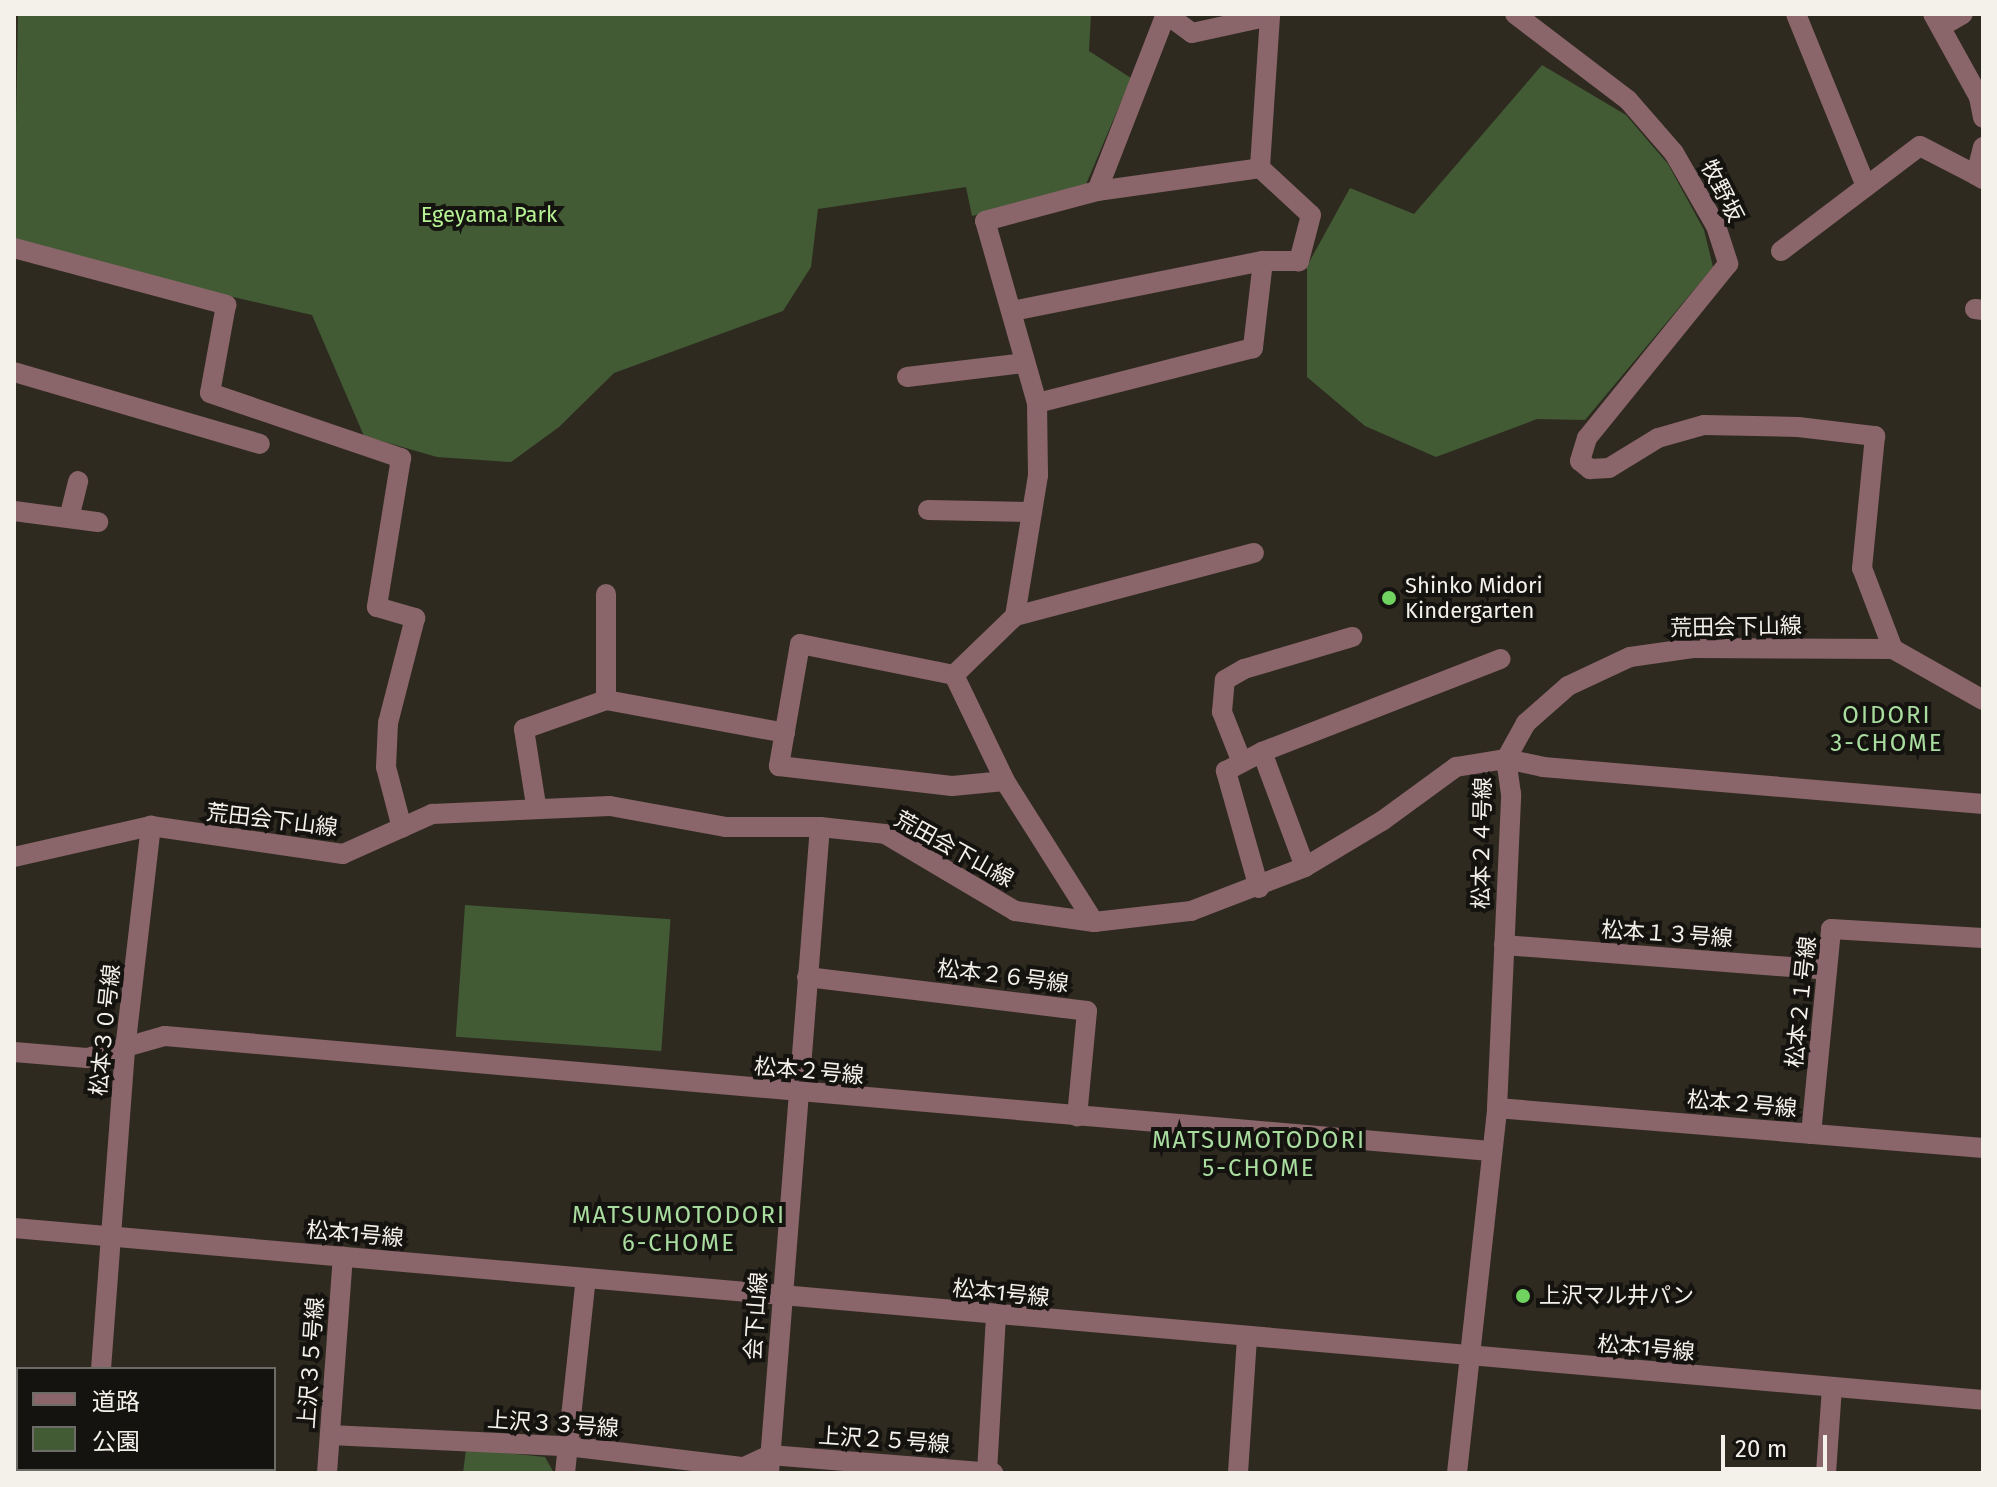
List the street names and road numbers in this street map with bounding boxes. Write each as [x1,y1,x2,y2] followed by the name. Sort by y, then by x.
[1695,156,1749,226] street label: 牧野坂
[1670,613,1802,641] street label: 荒田会下山線
[1468,777,1496,909] street label: 松本２４号線
[205,799,339,841] street label: 荒田会下山線
[890,805,1018,893] street label: 荒田会下山線
[1600,916,1734,952] street label: 松本１３号線
[1781,935,1821,1069] street label: 松本２１号線
[936,955,1070,997] street label: 松本２６号線
[85,963,125,1097] street label: 松本３０号線
[753,1053,865,1089] street label: 松本２号線
[1686,1086,1798,1122] street label: 松本２号線
[305,1217,405,1251] street label: 松本1号線
[740,1271,772,1361] street label: 会下山線
[951,1275,1051,1311] street label: 松本1号線
[293,1296,329,1430] street label: 上沢３５号線
[1596,1331,1696,1365] street label: 松本1号線
[486,1406,620,1442] street label: 上沢３３号線
[817,1422,951,1458] street label: 上沢２５号線

